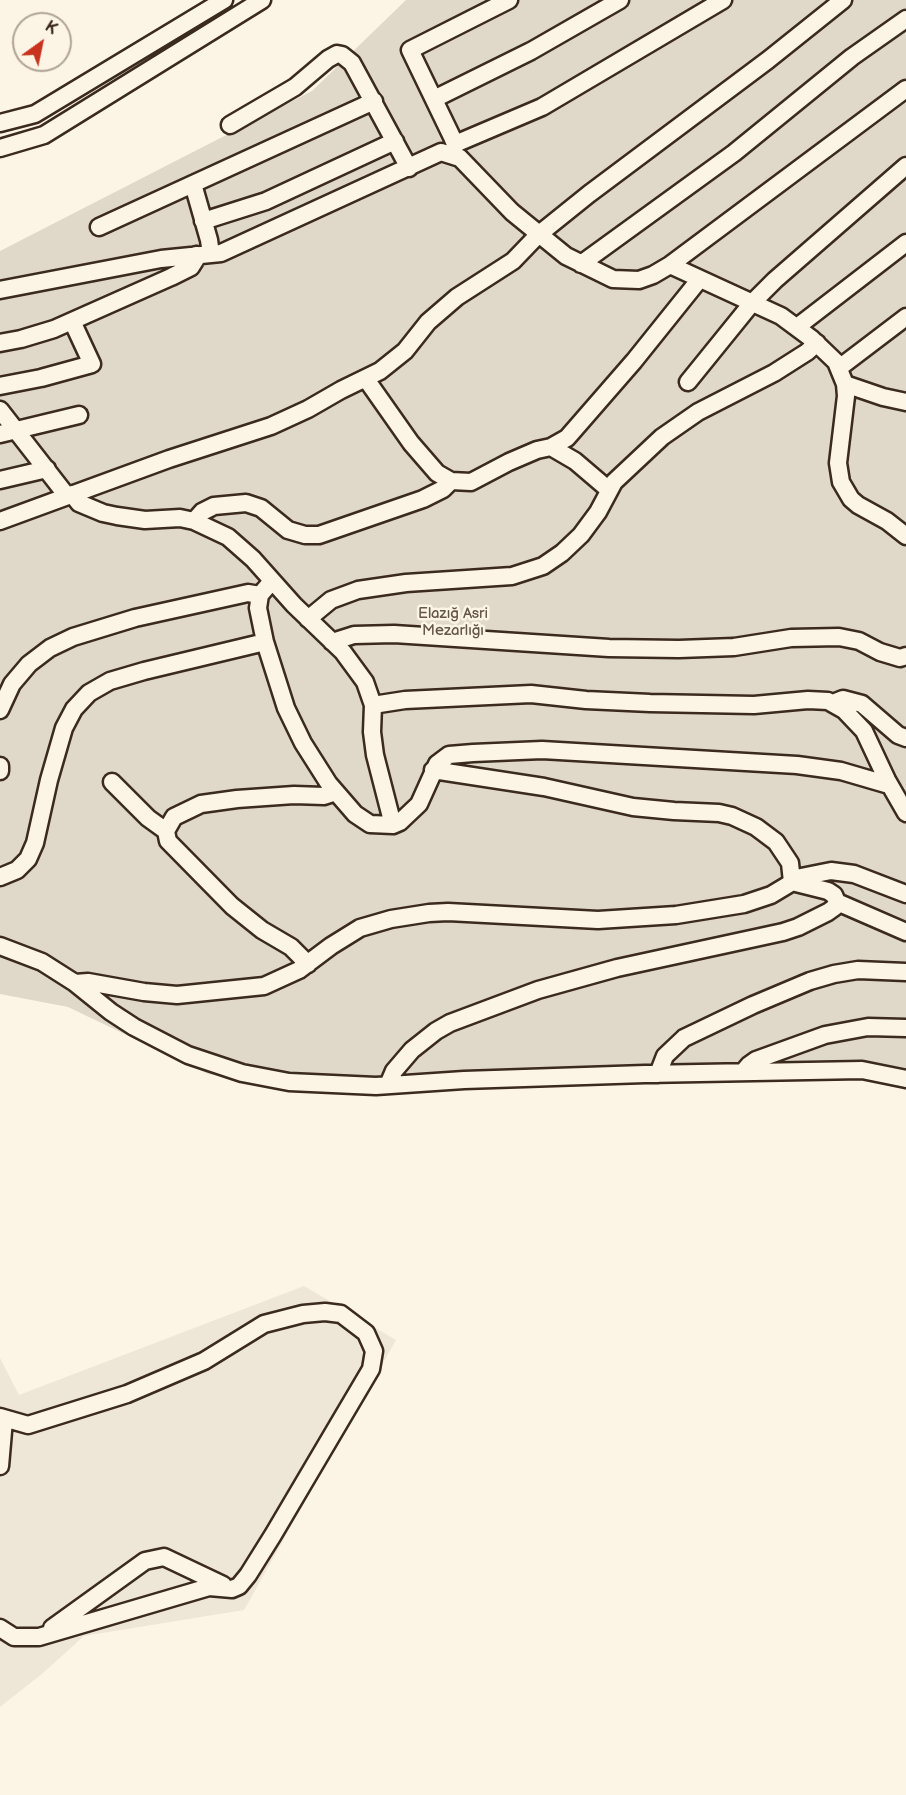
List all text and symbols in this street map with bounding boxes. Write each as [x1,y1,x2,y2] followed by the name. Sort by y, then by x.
[12,12,72,72] north arrow
[41,17,61,39] text: K
[418,605,488,640] park label: Elazığ Asri Mezarlığı

